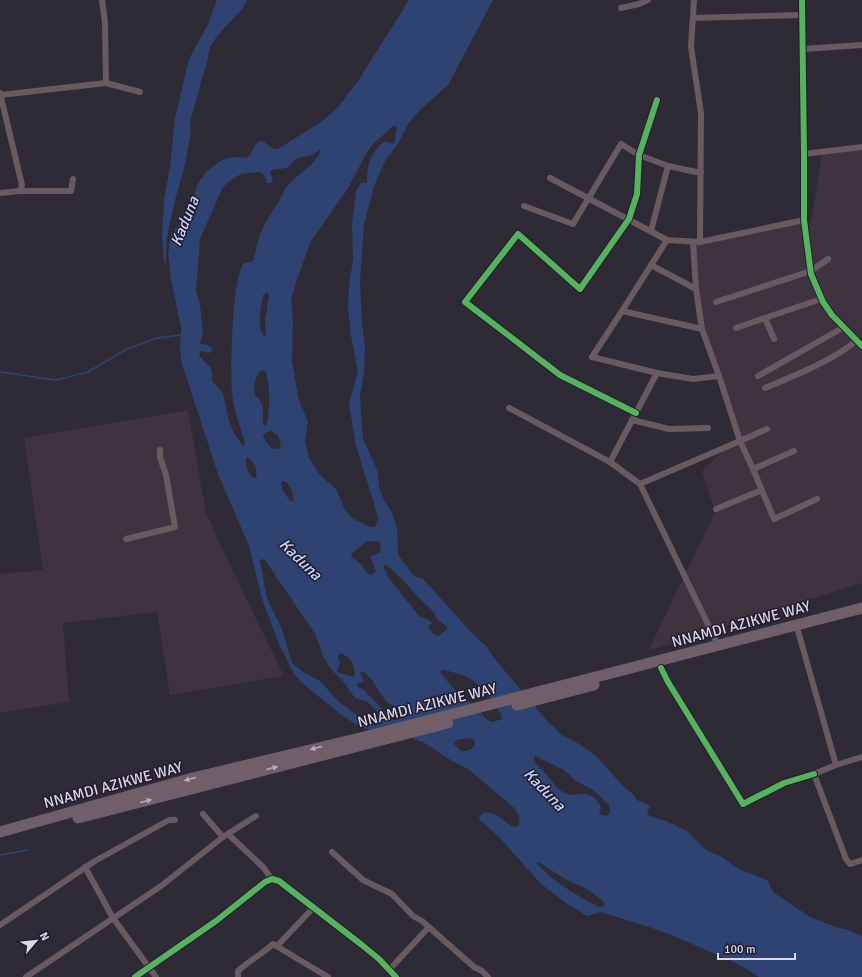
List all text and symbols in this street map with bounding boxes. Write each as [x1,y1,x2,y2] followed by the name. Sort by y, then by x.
[166,193,204,249] water label: Kaduna
[275,535,326,585] water label: Kaduna
[670,597,813,651] street label: NNAMDI AZIKWE WAY
[356,679,499,731] street label: NNAMDI AZIKWE WAY
[310,746,322,752] one-way arrow
[42,758,185,812] street label: NNAMDI AZIKWE WAY
[519,764,570,816] water label: Kaduna
[266,765,278,771] one-way arrow
[184,776,196,782] one-way arrow
[140,797,152,803] one-way arrow
[16,921,56,961] north arrow
[37,930,52,943] text: N
[718,935,795,961] scale bar
[724,942,756,957] text: 100 m

